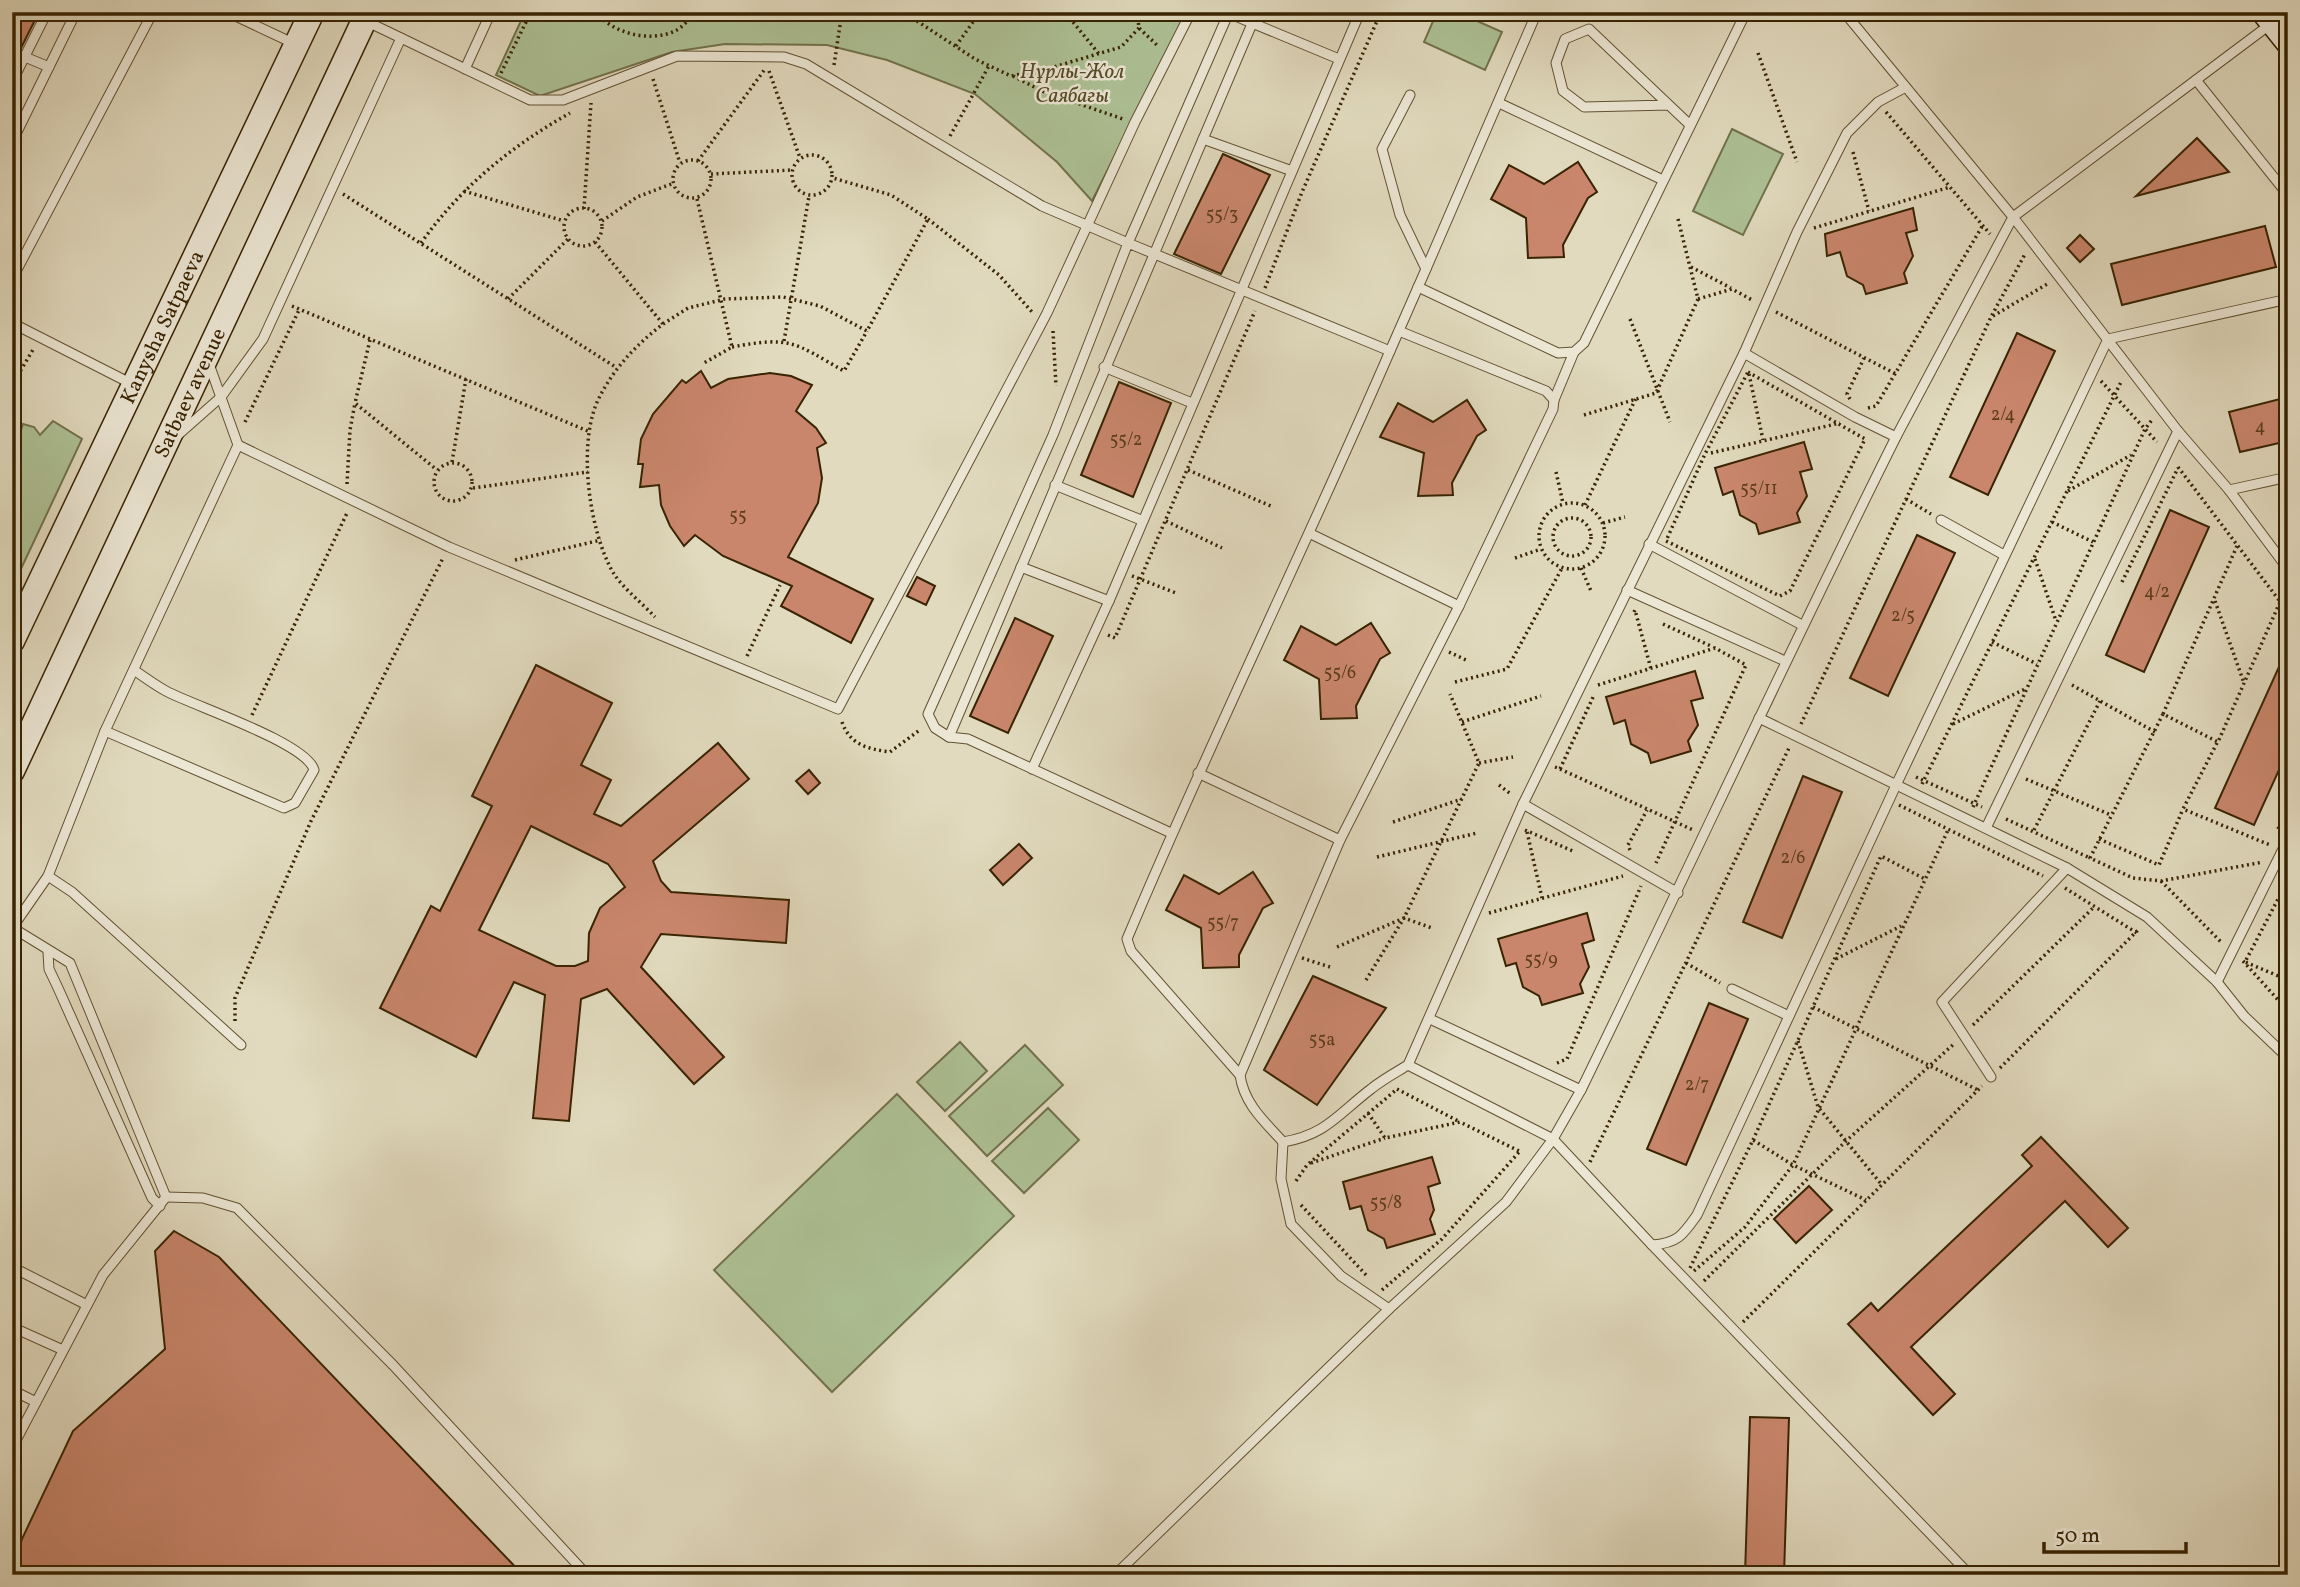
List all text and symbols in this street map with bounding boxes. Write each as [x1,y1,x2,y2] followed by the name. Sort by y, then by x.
[1020,58,1124,111] park label: Нұрлы-Жол Саябағы
[1206,203,1238,228] house number: 55/3
[114,246,212,409] street label: Kanysha Satpaeva
[148,323,234,463] street label: Satbaev avenue
[1991,403,2015,428] house number: 2/4
[2255,415,2265,440] house number: 4
[1110,428,1142,453] house number: 55/2
[1740,477,1778,502] house number: 55/11
[729,504,747,529] house number: 55
[2144,580,2170,605] house number: 4/2
[1891,604,1915,629] house number: 2/5
[1324,661,1356,686] house number: 55/6
[1781,846,1805,871] house number: 2/6
[1207,911,1239,936] house number: 55/7
[1524,948,1558,973] house number: 55/9
[1309,1028,1335,1053] house number: 55а
[1685,1073,1709,1098] house number: 2/7
[1370,1191,1402,1216] house number: 55/8
[2044,1510,2186,1554] scale bar
[2055,1522,2100,1551] text: 50 m

